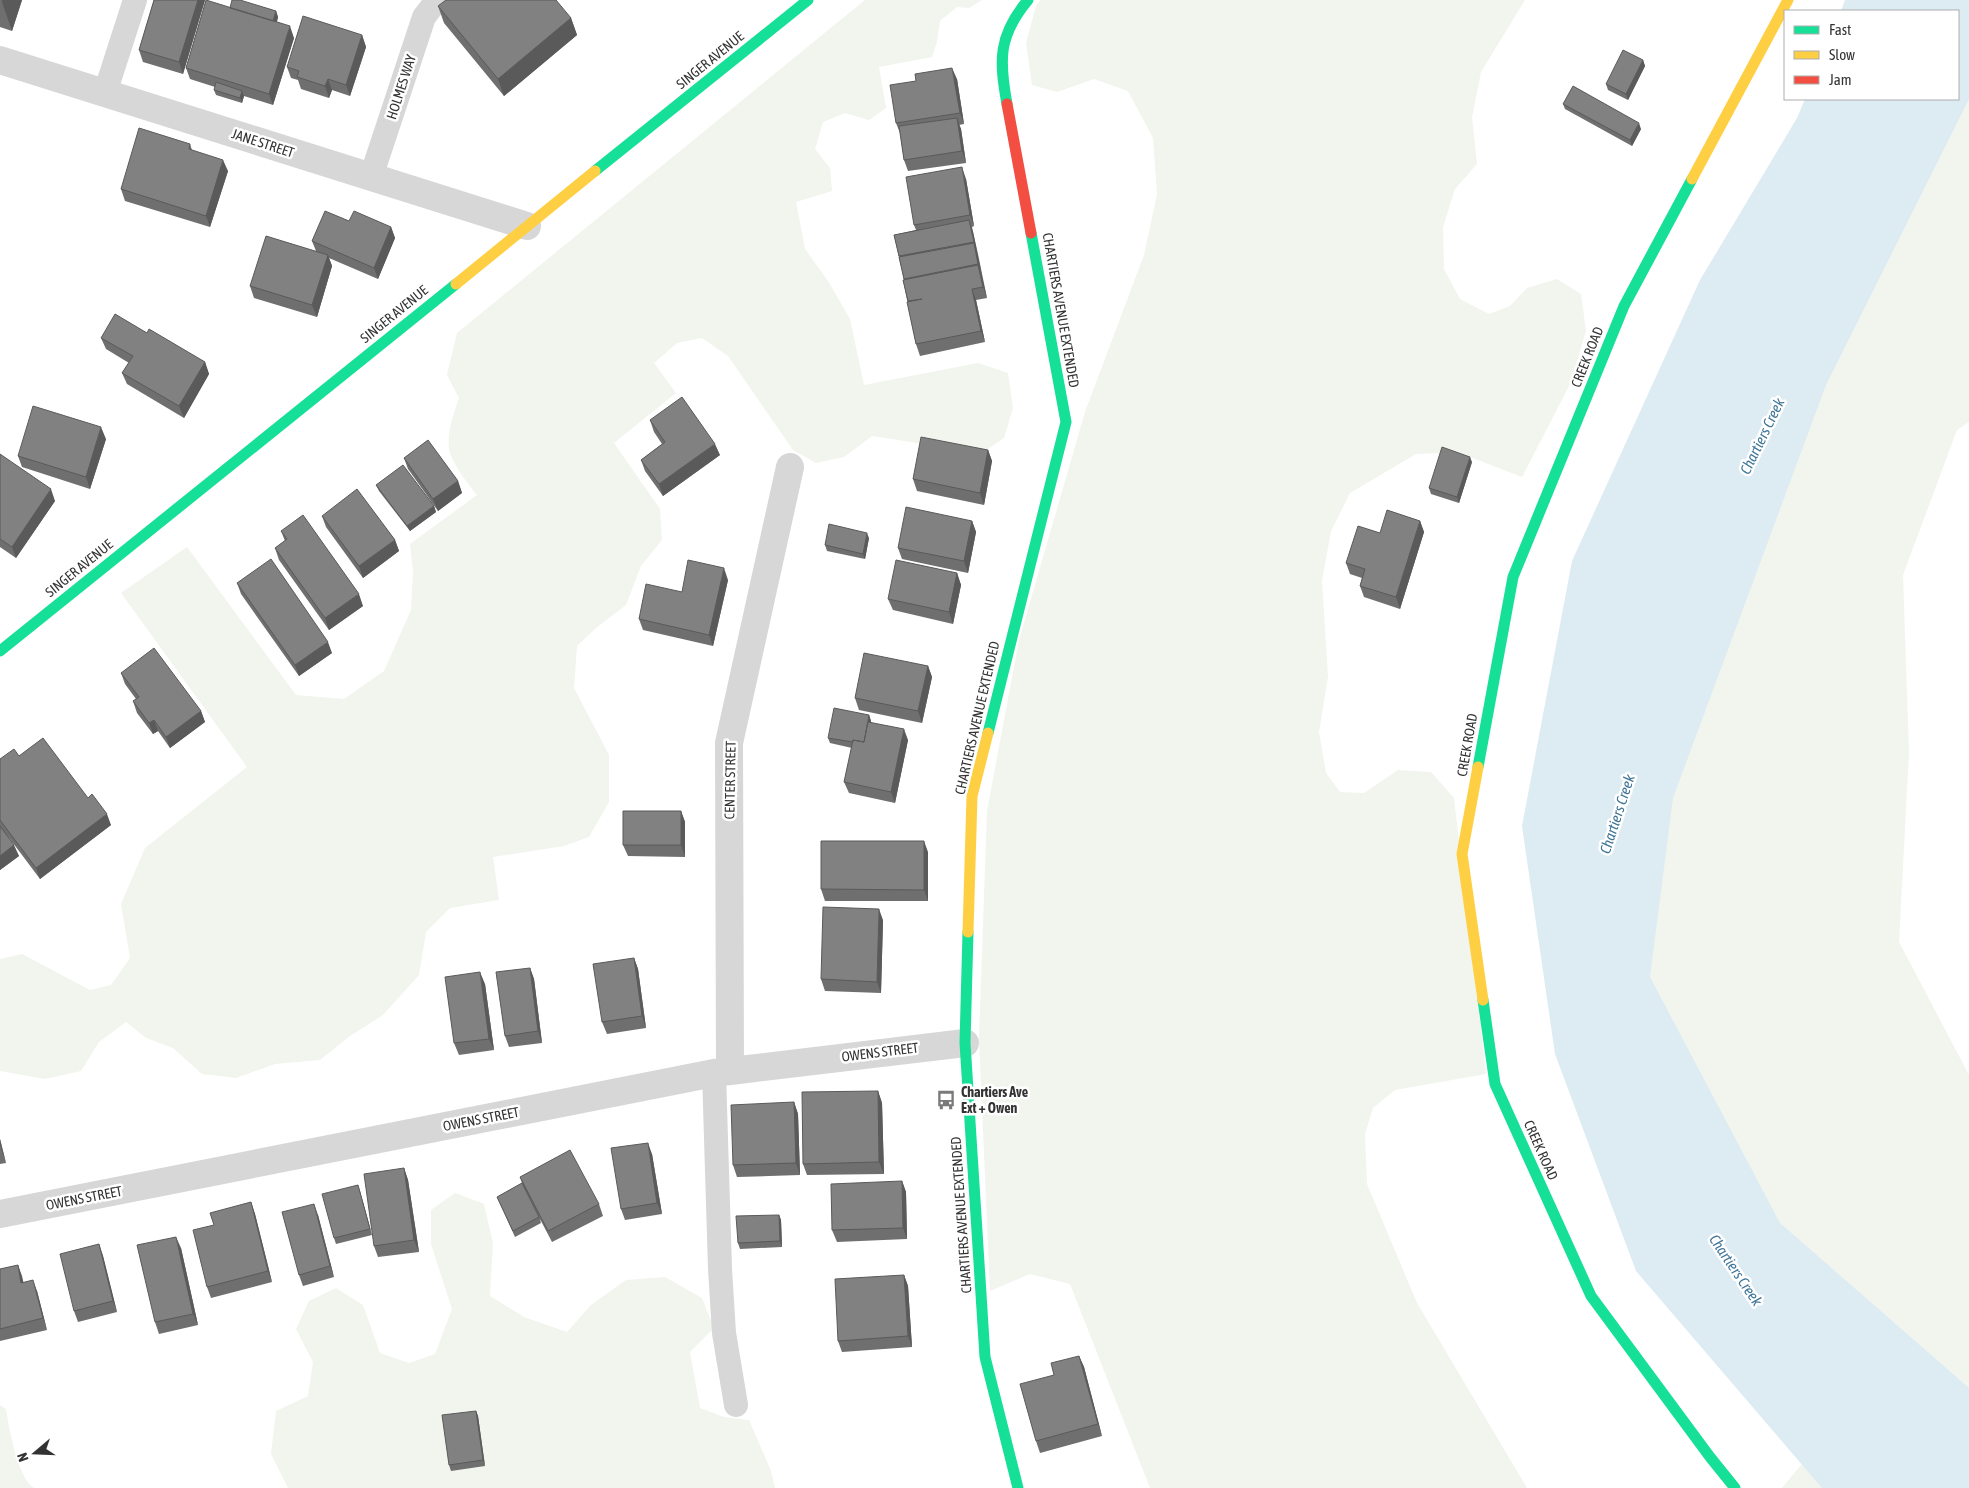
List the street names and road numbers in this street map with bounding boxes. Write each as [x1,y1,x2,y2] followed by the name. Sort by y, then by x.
[673,28,747,92] street label: SINGER AVENUE
[383,52,419,121] street label: HOLMES WAY
[230,125,296,161] street label: JANE STREET
[1040,231,1083,389] street label: CHARTIERS AVENUE EXTENDED
[357,282,431,346] street label: SINGER AVENUE
[1568,324,1606,390] street label: CREEK ROAD
[42,536,116,600] street label: SINGER AVENUE
[952,640,1002,796] street label: CHARTIERS AVENUE EXTENDED
[1454,712,1480,778] street label: CREEK ROAD
[721,741,739,819] street label: CENTER STREET
[841,1039,919,1065] street label: OWENS STREET
[442,1104,520,1134] street label: OWENS STREET
[1521,1118,1561,1183] street label: CREEK ROAD
[948,1136,974,1294] street label: CHARTIERS AVENUE EXTENDED
[45,1183,123,1213] street label: OWENS STREET

